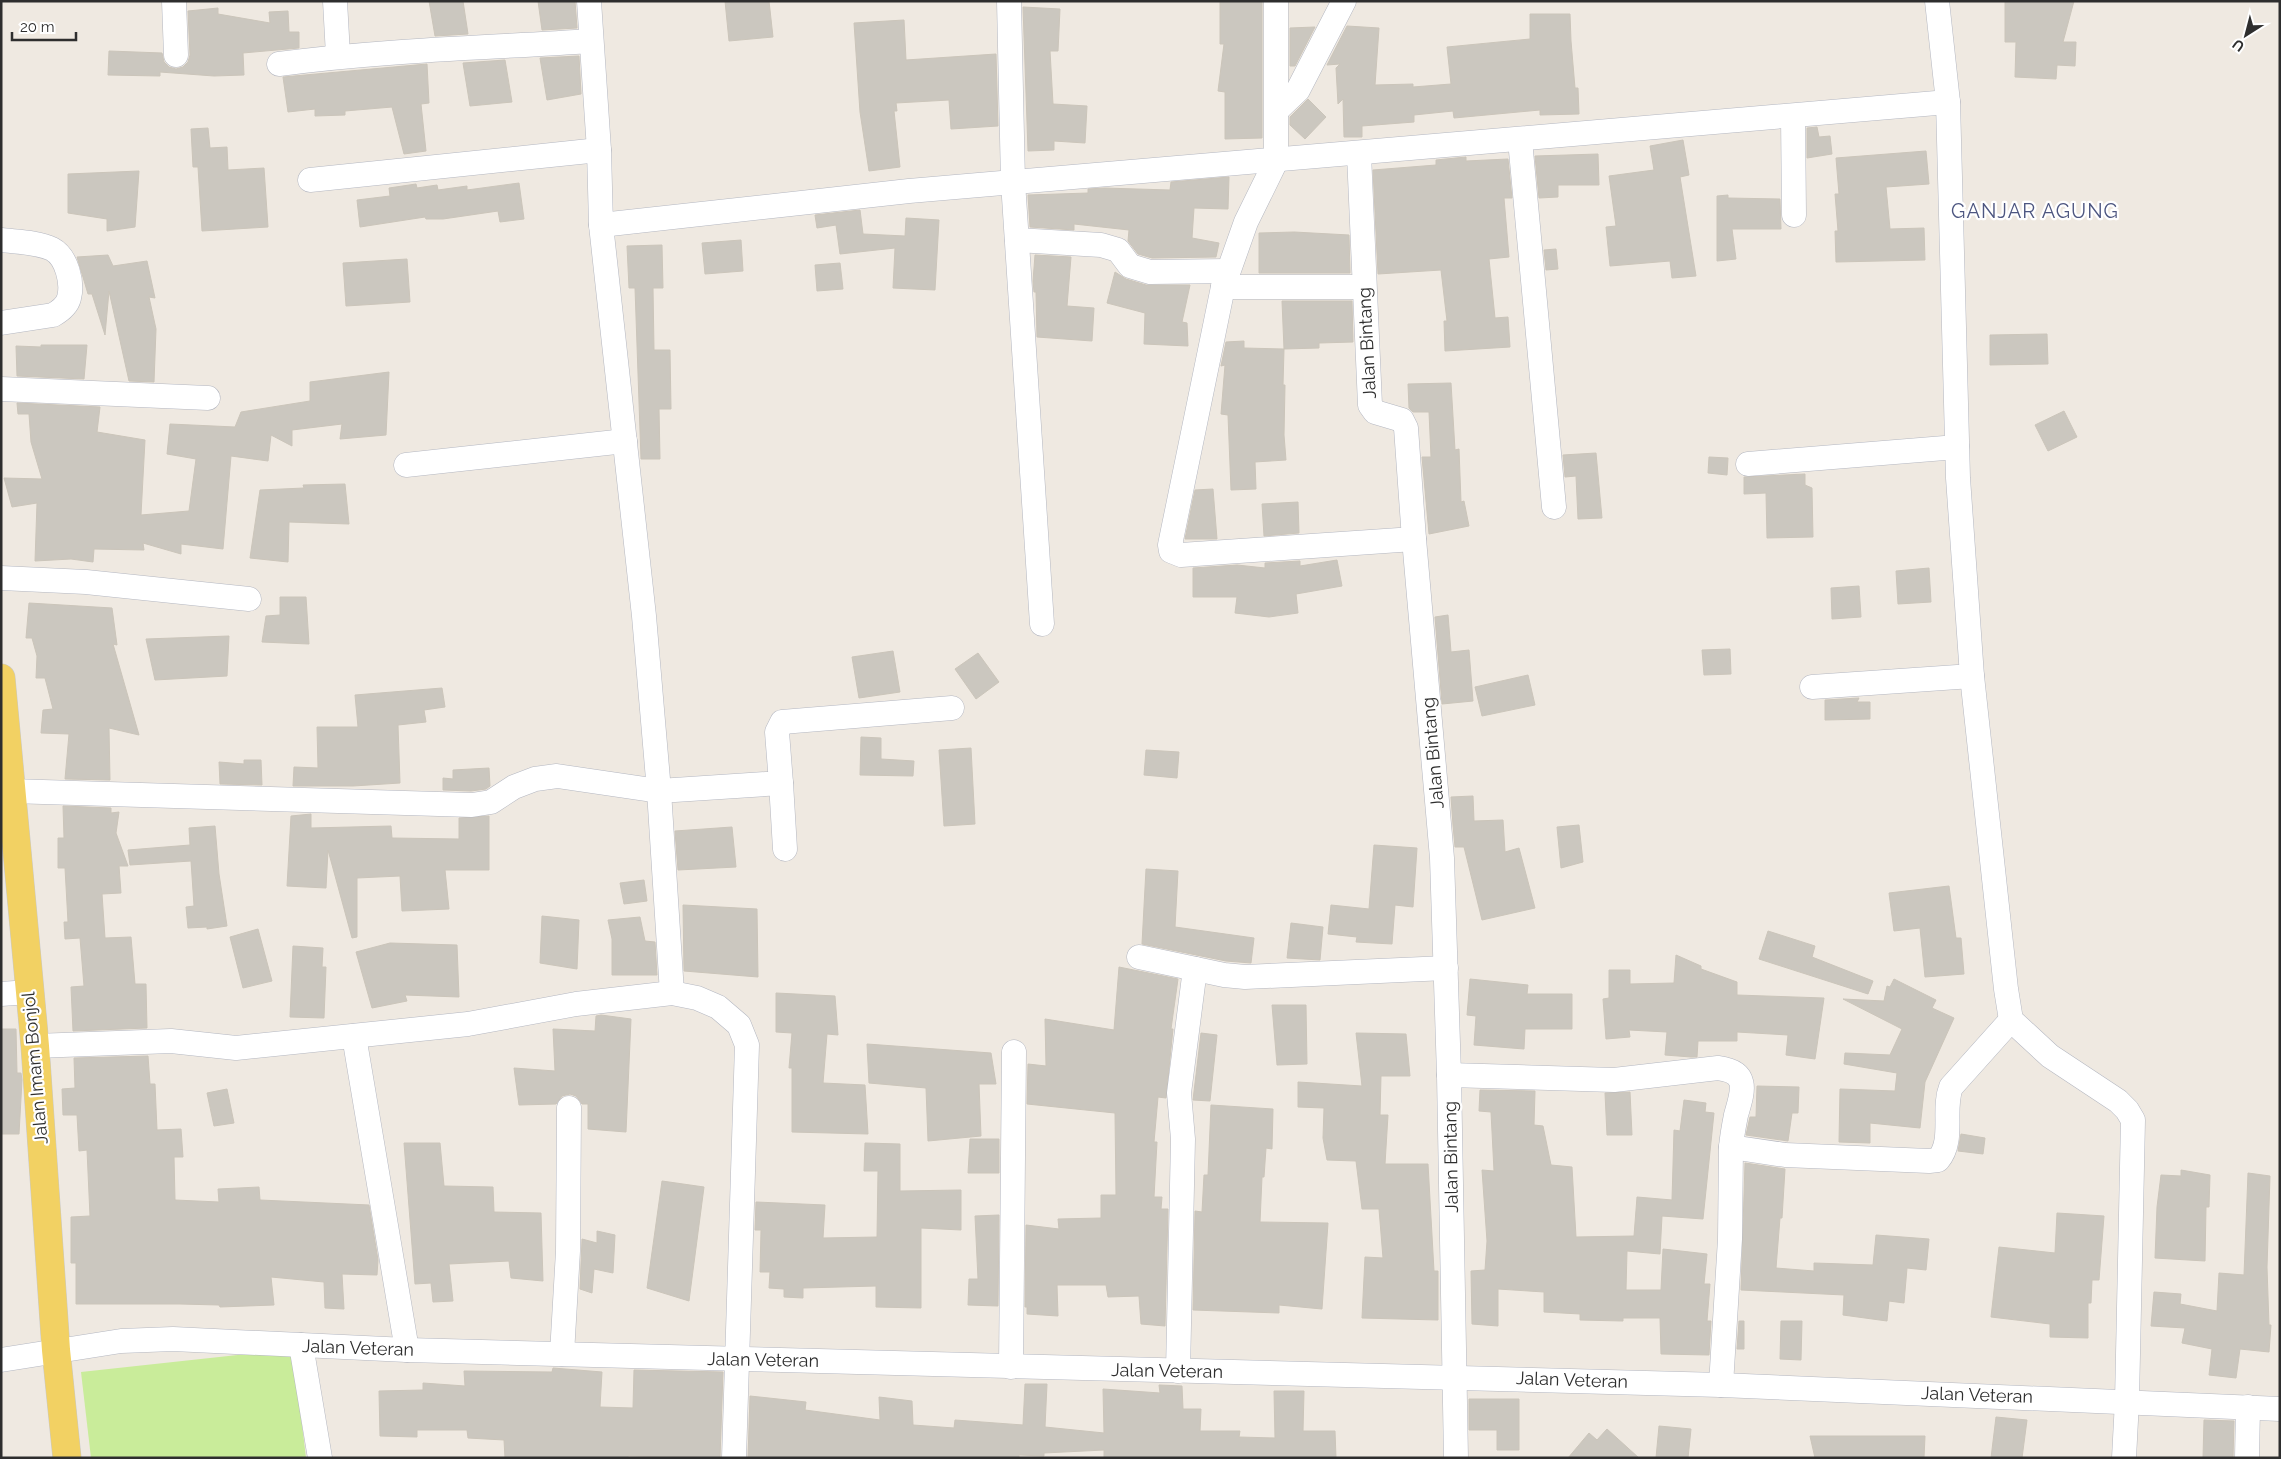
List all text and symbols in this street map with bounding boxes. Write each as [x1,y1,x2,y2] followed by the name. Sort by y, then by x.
[12,10,76,42] scale bar
[2221,10,2271,60] north arrow
[20,18,55,36] text: 20 m
[2229,36,2247,55] text: U
[1951,199,2119,223] district label: GANJAR AGUNG
[1353,287,1380,399] street label: Jalan Bintang
[1417,696,1448,810] street label: Jalan Bintang
[17,991,52,1145] street label: Jalan Imam Bonjol
[1439,1101,1462,1213] street label: Jalan Bintang
[302,1335,414,1360] street label: Jalan Veteran
[707,1348,819,1371] street label: Jalan Veteran
[1111,1359,1223,1382] street label: Jalan Veteran
[1516,1367,1628,1392] street label: Jalan Veteran
[1921,1382,2033,1407] street label: Jalan Veteran

